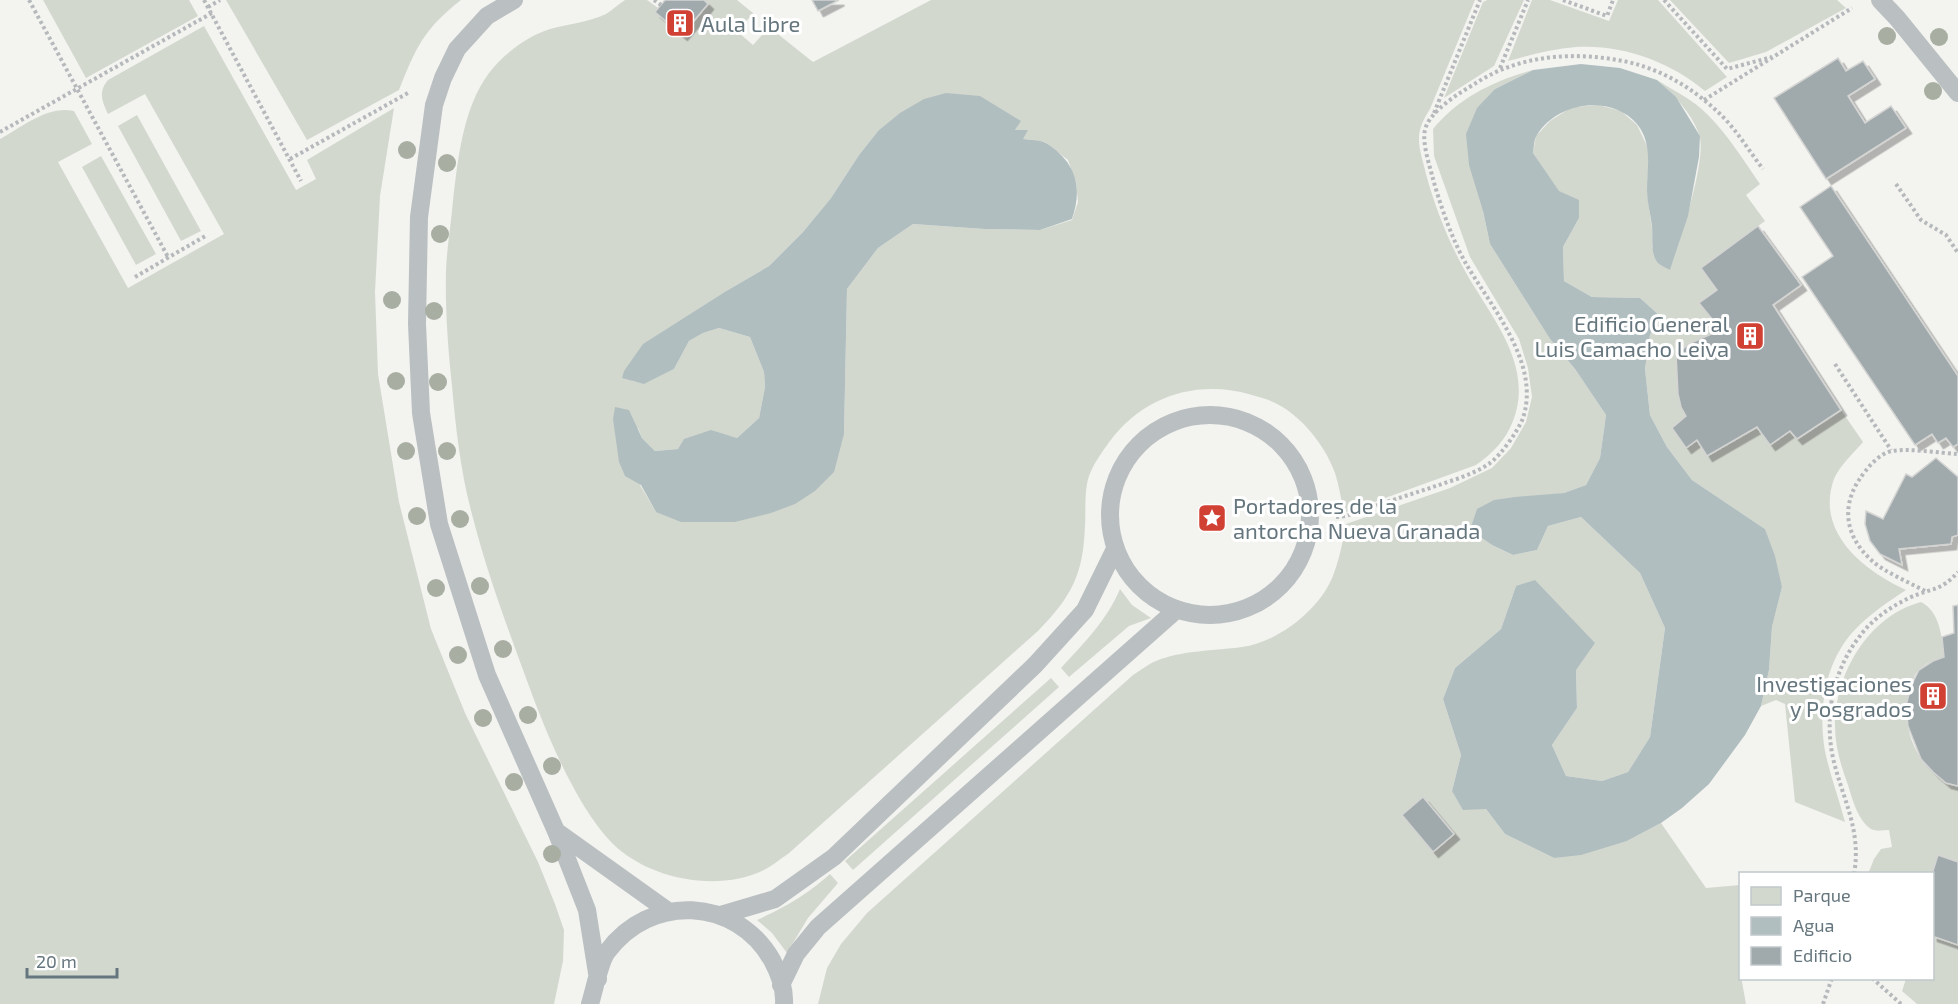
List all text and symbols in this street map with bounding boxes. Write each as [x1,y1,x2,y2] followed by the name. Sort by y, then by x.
[664,7,696,39] building icon: Aula Libre
[701,10,800,36] place label: Aula Libre
[1535,310,1729,361] place label: Edificio General Luis Camacho Leiva
[1734,320,1766,352] building icon: Edificio General Luis Camacho Leiva
[1233,492,1480,543] place label: Portadores de la antorcha Nueva Granada
[1196,502,1228,534] place icon: Portadores de la antorcha Nueva Granada
[1756,670,1912,721] place label: Investigaciones y Posgrados
[1917,680,1949,712] building icon: Investigaciones y Posgrados
[1739,872,1934,980] legend
[1793,884,1851,906] text: Parque
[1793,914,1834,936] text: Agua
[27,941,117,979] scale bar
[1793,944,1852,966] text: Edificio
[36,950,77,972] text: 20 m

